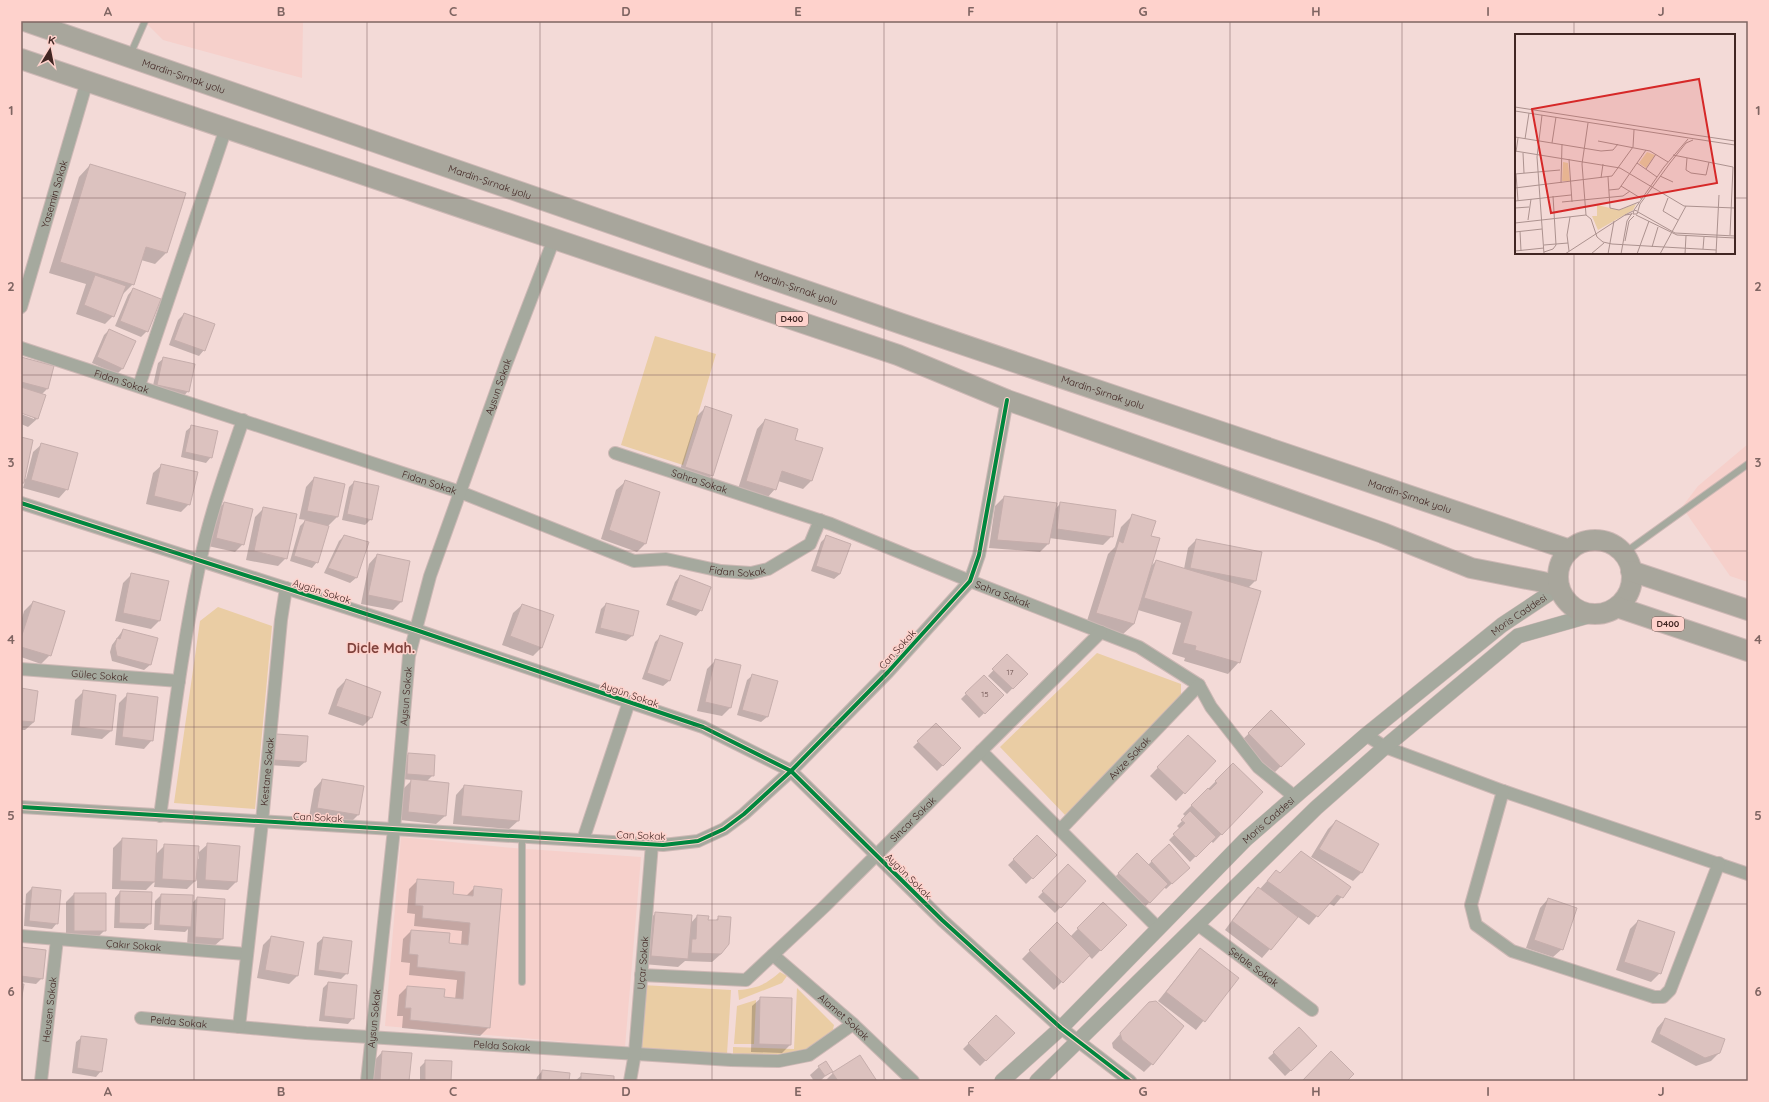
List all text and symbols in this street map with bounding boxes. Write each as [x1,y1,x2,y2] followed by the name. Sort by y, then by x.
[104,3,113,19] text: A
[277,3,285,19] text: B
[449,3,457,19] text: C
[621,3,631,19] text: D
[794,3,802,19] text: E
[967,3,975,19] text: F
[1138,3,1148,19] text: G
[1311,3,1321,19] text: H
[1486,3,1490,19] text: I
[1657,3,1665,19] text: J
[30,30,70,70] north arrow
[47,33,57,48] text: K
[1515,34,1735,254] inset map
[140,56,227,97] street label: Mardin-Şırnak yolu
[8,102,14,118] text: 1
[1755,102,1761,118] text: 1
[39,159,71,229] street label: Yasemin Sokak
[447,162,533,202] street label: Mardin-Şırnak yolu
[753,268,839,308] street label: Mardin-Şırnak yolu
[7,278,15,294] text: 2
[1754,278,1762,294] text: 2
[776,312,808,326] road number: D400
[482,357,515,417] street label: Aysun Sokak
[93,366,151,397] street label: Fidan Sokak
[1059,372,1146,413] street label: Mardin-Şırnak yolu
[8,454,15,470] text: 3
[1755,454,1762,470] text: 3
[670,466,729,497] street label: Sahra Sokak
[400,467,458,498] street label: Fidan Sokak
[1366,476,1453,516] street label: Mardin-Şırnak yolu
[708,563,767,580] street label: Fidan Sokak
[291,576,353,607] street label: Aygün Sokak
[973,578,1032,611] street label: Sahra Sokak
[1488,591,1549,639] street label: Moris Caddesi
[1652,617,1684,631] road number: D400
[876,627,919,672] street label: Can Sokak
[7,631,15,647] text: 4
[1754,631,1762,647] text: 4
[347,639,415,657] district label: Dicle Mah.
[397,666,415,726] street label: Aysun Sokak
[71,667,129,684] street label: Güleç Sokak
[1006,667,1014,677] house number: 17
[599,678,661,710] street label: Aygün Sokak
[981,689,989,699] house number: 15
[1106,734,1153,783] street label: Avize Sokak
[258,737,277,806] street label: Kestane Sokak
[887,794,939,845] street label: Sincar Sokak
[1240,794,1297,846] street label: Moris Caddesi
[7,807,15,823] text: 5
[1754,807,1762,823] text: 5
[293,810,343,825] street label: Can Sokak
[616,828,666,843] street label: Can Sokak
[883,850,935,902] street label: Aygün Sokak
[634,936,651,990] street label: Uçar Sokak
[106,937,162,954] street label: Çakır Sokak
[1226,944,1281,990] street label: Şelale Sokak
[39,976,60,1043] street label: Heusen Sokak
[7,983,15,999] text: 6
[1754,983,1762,999] text: 6
[365,988,384,1049] street label: Aysun Sokak
[815,991,872,1043] street label: Alamet Sokak
[150,1013,208,1031] street label: Pelda Sokak
[473,1038,531,1054] street label: Pelda Sokak
[104,1083,113,1099] text: A
[277,1083,285,1099] text: B
[449,1083,457,1099] text: C
[621,1083,631,1099] text: D
[794,1083,802,1099] text: E
[967,1083,975,1099] text: F
[1138,1083,1148,1099] text: G
[1311,1083,1321,1099] text: H
[1486,1083,1490,1099] text: I
[1657,1083,1665,1099] text: J

